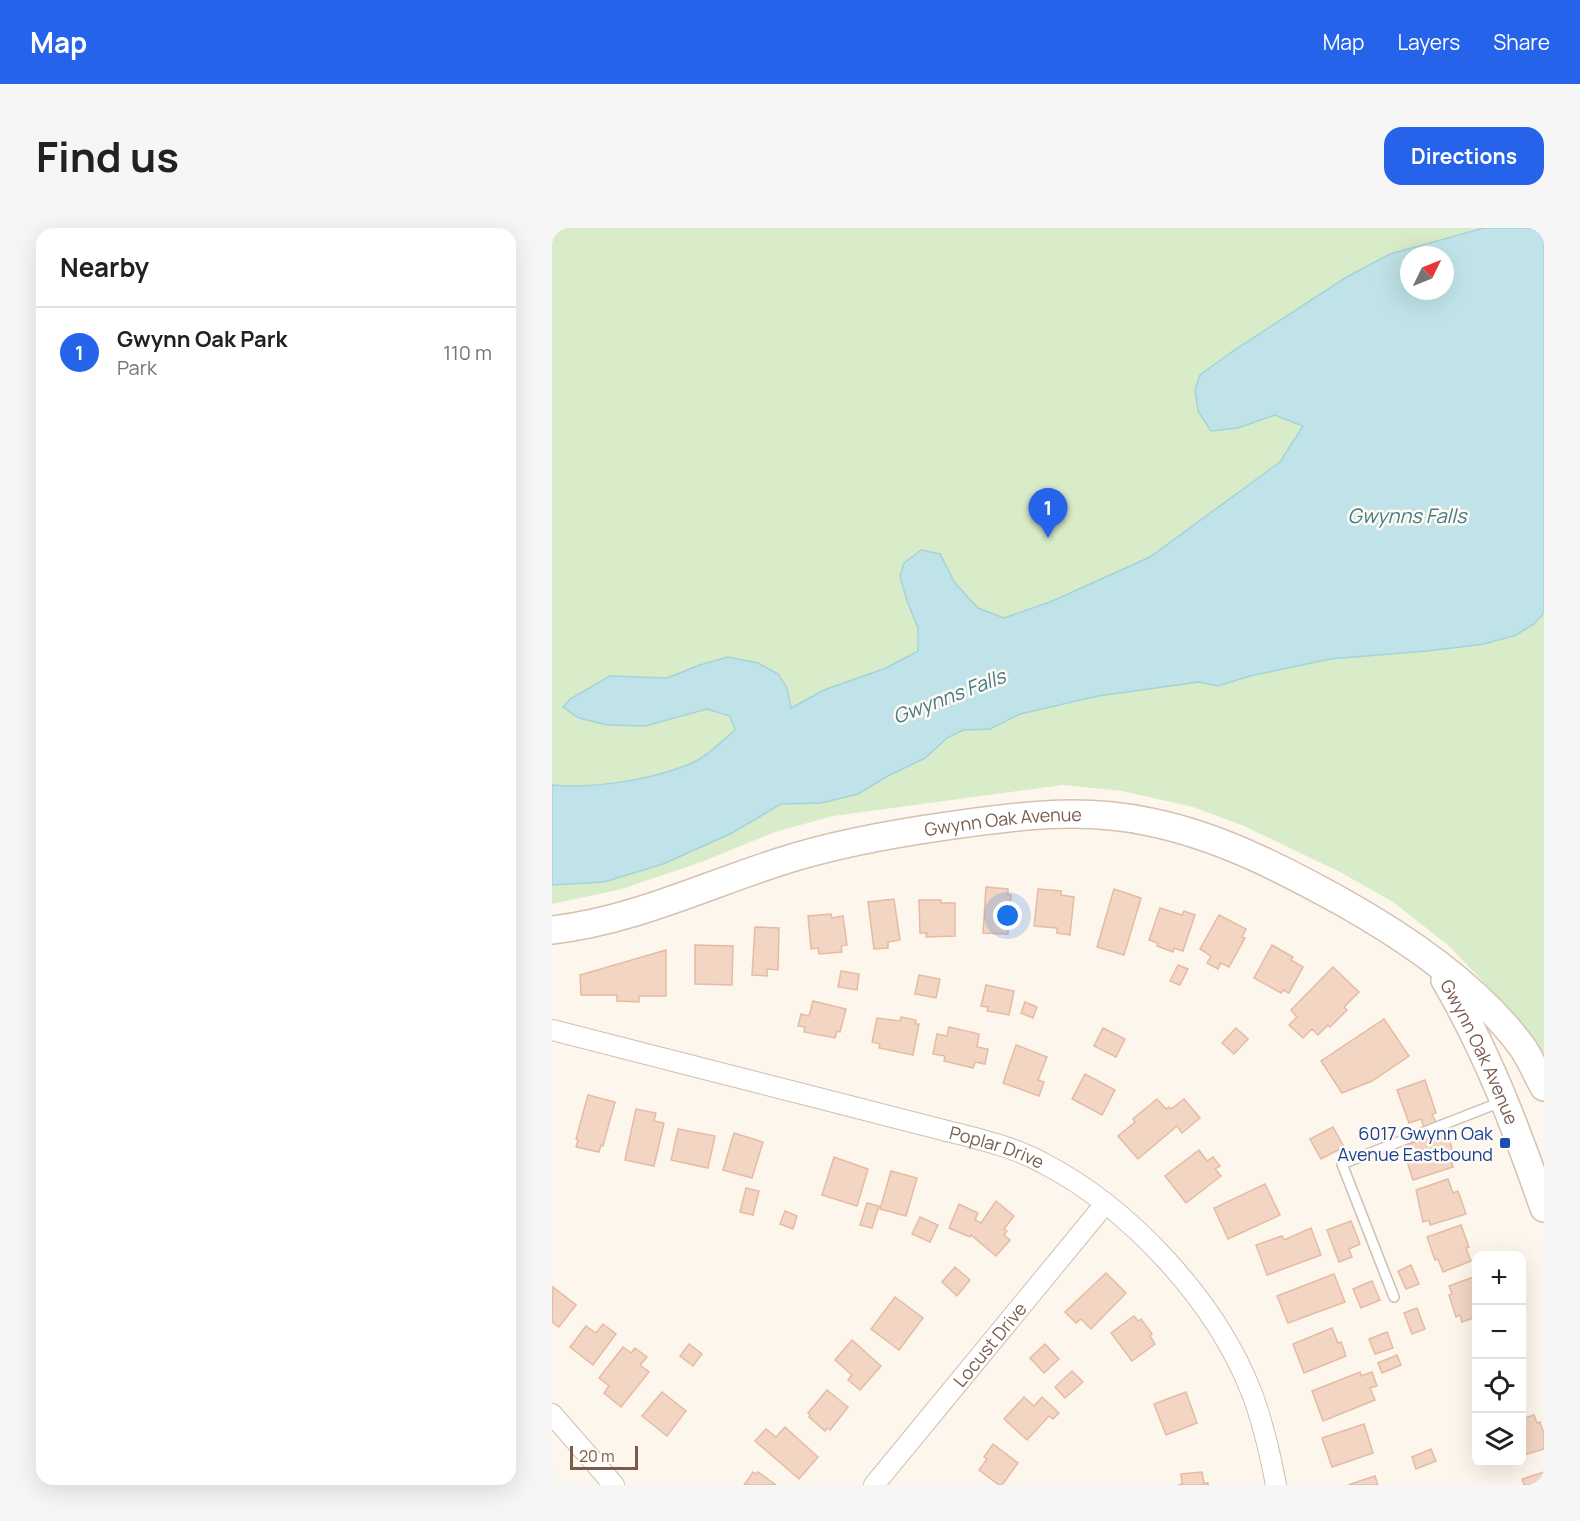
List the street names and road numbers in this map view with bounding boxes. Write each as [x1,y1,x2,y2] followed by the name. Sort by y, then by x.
[923,802,1082,841] street label: Gwynn Oak Avenue
[1435,975,1524,1128] street label: Gwynn Oak Avenue
[947,1120,1049,1174] street label: Poplar Drive
[948,1297,1032,1392] street label: Locust Drive

